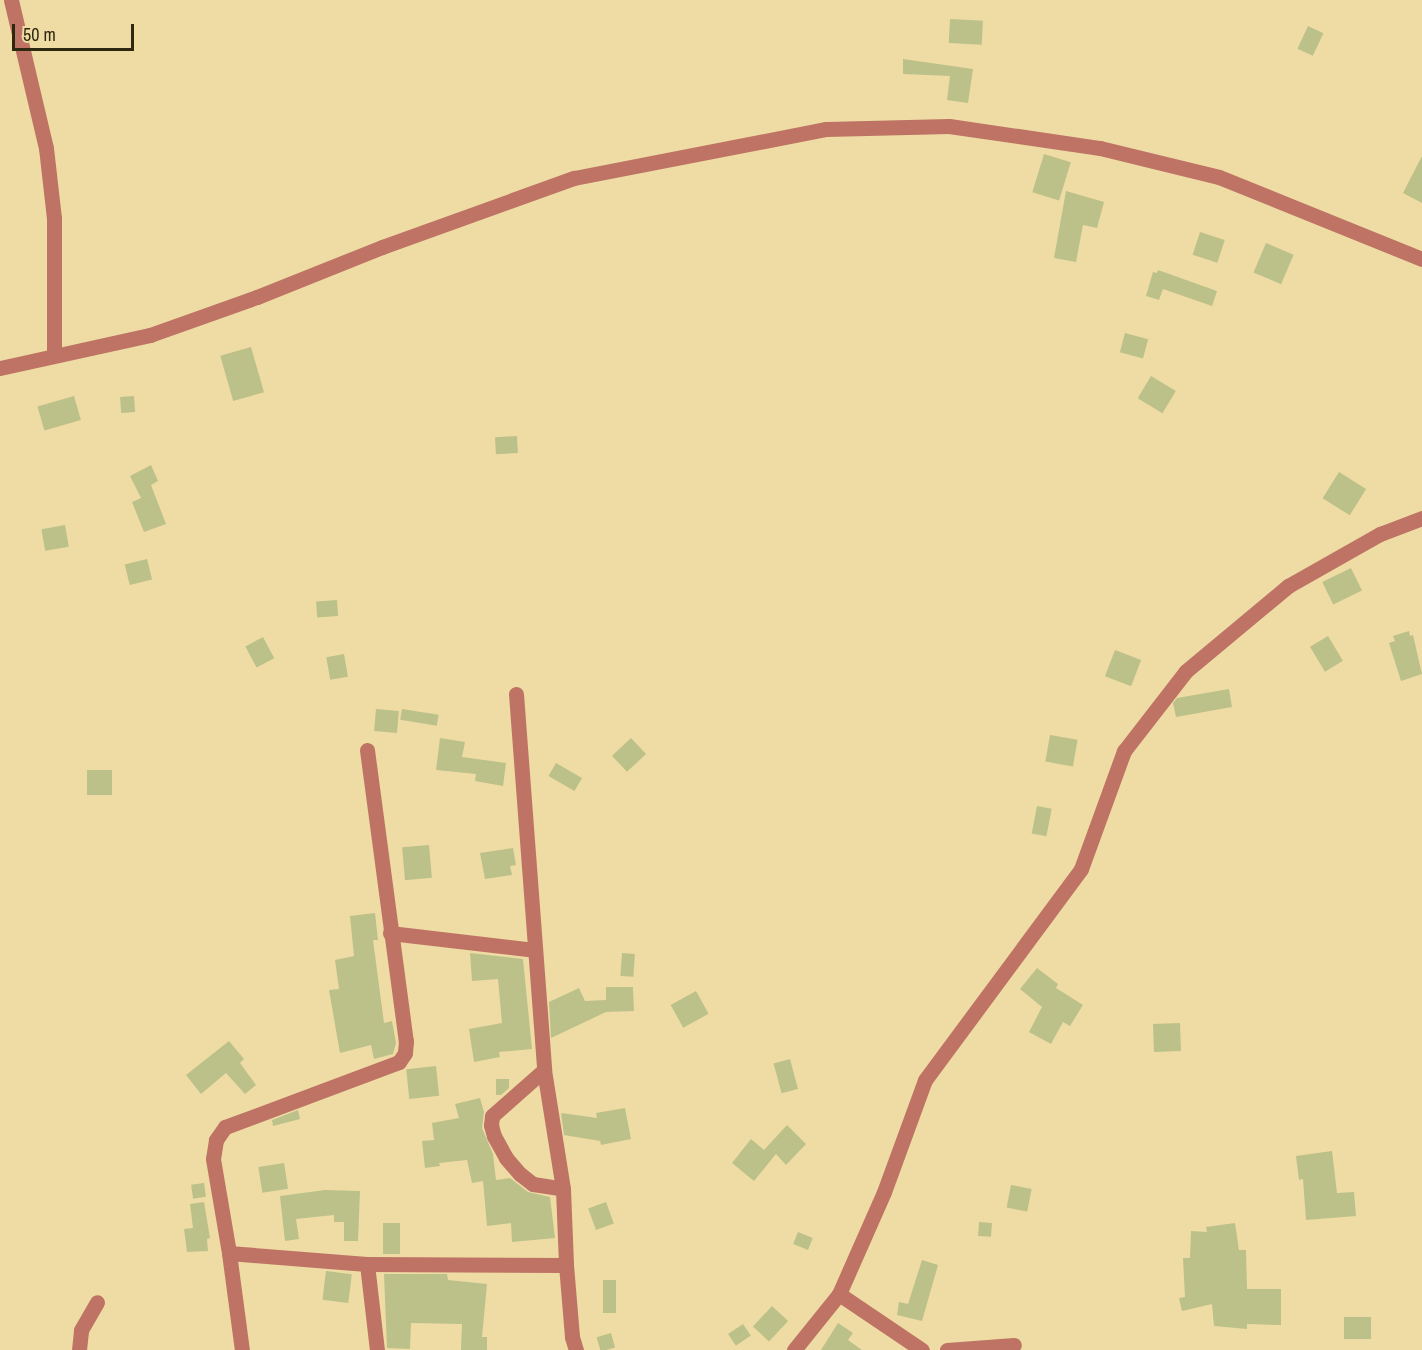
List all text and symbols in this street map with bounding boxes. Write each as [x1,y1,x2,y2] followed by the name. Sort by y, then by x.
[15,12,136,50] scale bar
[23,22,56,47] text: 50 m

